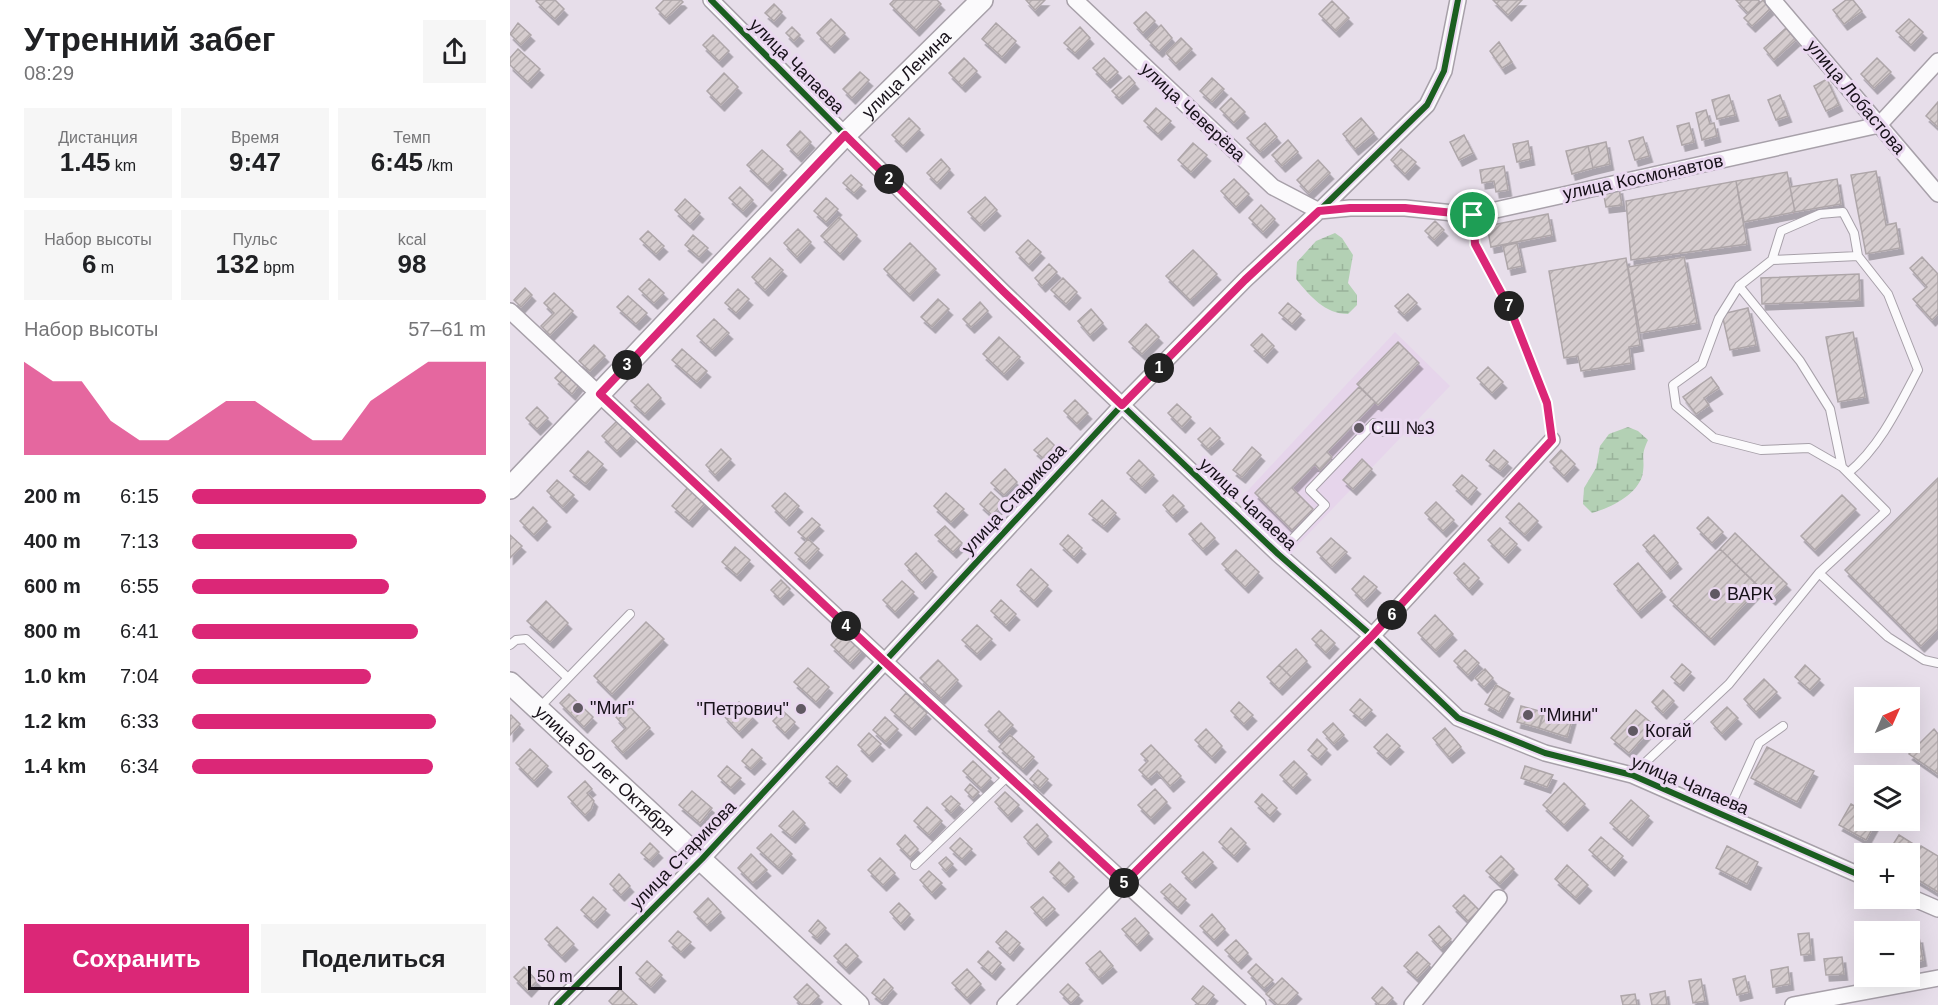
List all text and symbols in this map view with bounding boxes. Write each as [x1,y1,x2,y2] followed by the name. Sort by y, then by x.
[746,15,849,118] street label: улица Чапаева
[423,20,486,83] button: share
[24,21,276,58] text: Утренний забег
[858,26,956,122] street label: улица Ленина
[1802,36,1910,159] street label: улица Лобастова
[1137,59,1250,166] street label: улица Чеверёва
[24,62,74,84] text: 08:29
[58,129,138,146] text: Дистанция
[231,129,279,146] text: Время
[393,129,431,146] text: Темп
[60,147,110,177] text: 1.45
[229,147,281,177] text: 9:47
[371,147,423,177] text: 6:45
[1561,150,1725,204] street label: улица Космонавтов
[110,157,136,174] text: km
[423,157,453,174] text: /km
[874,164,904,194] pin: 2
[885,170,893,187] text: 2
[1447,189,1498,240] pin
[1456,198,1489,231] icon: arrive
[44,231,152,248] text: Набор высоты
[233,231,277,248] text: Пульс
[398,231,426,248] text: kcal
[82,249,96,279] text: 6
[216,249,259,279] text: 132
[398,249,426,279] text: 98
[96,259,114,276] text: m
[259,259,294,276] text: bpm
[1494,291,1524,321] pin: 7
[1505,297,1513,314] text: 7
[24,318,158,340] text: Набор высоты
[408,318,486,340] text: 57–61 m
[612,350,642,380] pin: 3
[1144,353,1174,383] pin: 1
[623,356,631,373] text: 3
[1155,359,1163,376] text: 1
[1371,418,1435,438] place label: СШ №3
[1352,421,1366,435] marker: СШ №3
[958,439,1071,558] street label: улица Старикова
[1195,454,1301,555] street label: улица Чапаева
[24,485,81,507] text: 200 m
[120,485,159,507] text: 6:15
[24,530,81,552] text: 400 m
[120,530,159,552] text: 7:13
[24,575,81,597] text: 600 m
[120,575,159,597] text: 6:55
[1727,584,1773,604] place label: ВАРК
[1708,587,1722,601] marker: ВАРК
[1377,600,1407,630] pin: 6
[1388,606,1396,623] text: 6
[831,611,861,641] pin: 4
[842,617,850,634] text: 4
[24,620,81,642] text: 800 m
[120,620,159,642] text: 6:41
[24,665,86,687] text: 1.0 km
[120,665,159,687] text: 7:04
[1854,687,1920,753] north arrow
[1854,687,1920,987] map controls
[590,698,634,718] place label: "Миг"
[697,699,789,719] place label: "Петрович"
[531,701,679,840] street label: улица 50 лет Октября
[571,701,585,715] marker: "Миг"
[794,702,808,716] marker: "Петрович"
[1540,705,1598,725] place label: "Мини"
[1521,708,1535,722] marker: "Мини"
[24,710,86,732] text: 1.2 km
[120,710,159,732] text: 6:33
[1645,721,1692,741] place label: Когай
[1626,724,1640,738] marker: Когай
[1628,751,1753,819] street label: улица Чапаева
[24,755,86,777] text: 1.4 km
[120,755,159,777] text: 6:34
[1854,765,1920,831] button: layers
[626,796,741,913] street label: улица Старикова
[1854,843,1920,909] button: +
[1109,868,1139,898] pin: 5
[1120,874,1128,891] text: 5
[1854,921,1920,987] button: −
[24,924,249,993] button: Сохранить
[261,924,486,993] button: Поделиться
[528,963,622,990] scale bar
[537,968,573,985] text: 50 m

